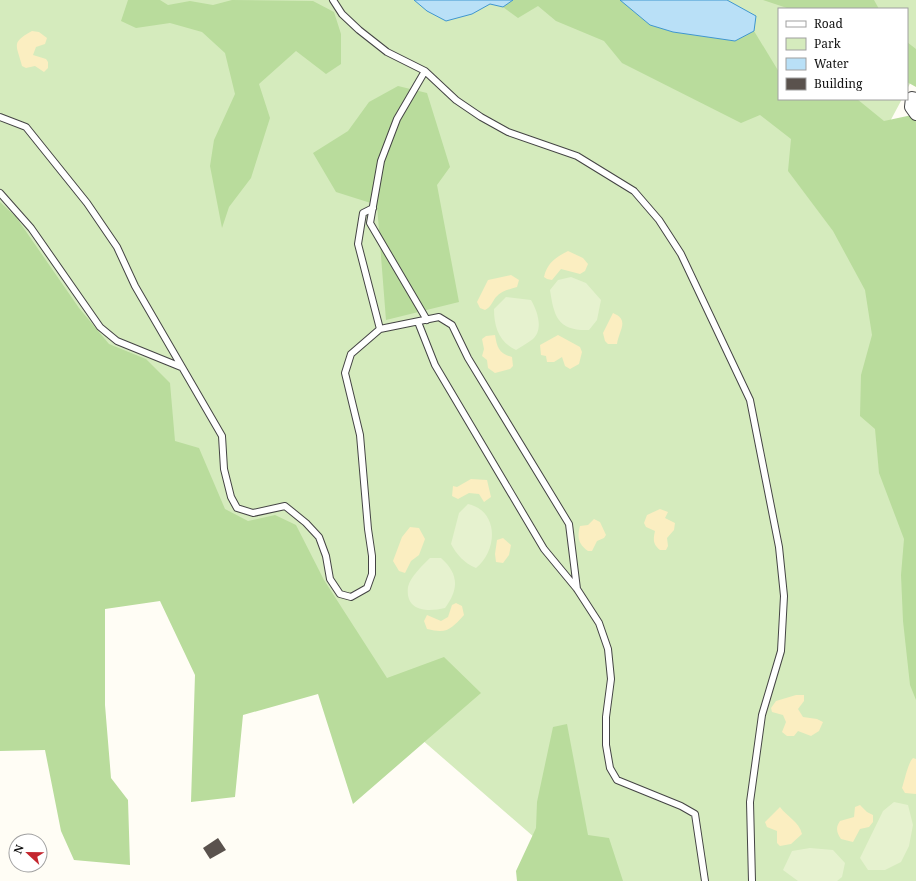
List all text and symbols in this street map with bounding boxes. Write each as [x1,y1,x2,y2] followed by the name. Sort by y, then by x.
[778,8,908,100] legend
[814,15,844,32] text: Road
[814,35,842,52] text: Park
[814,55,849,72] text: Water
[814,75,863,92] text: Building
[8,833,48,873] north arrow
[10,842,27,856] text: N

